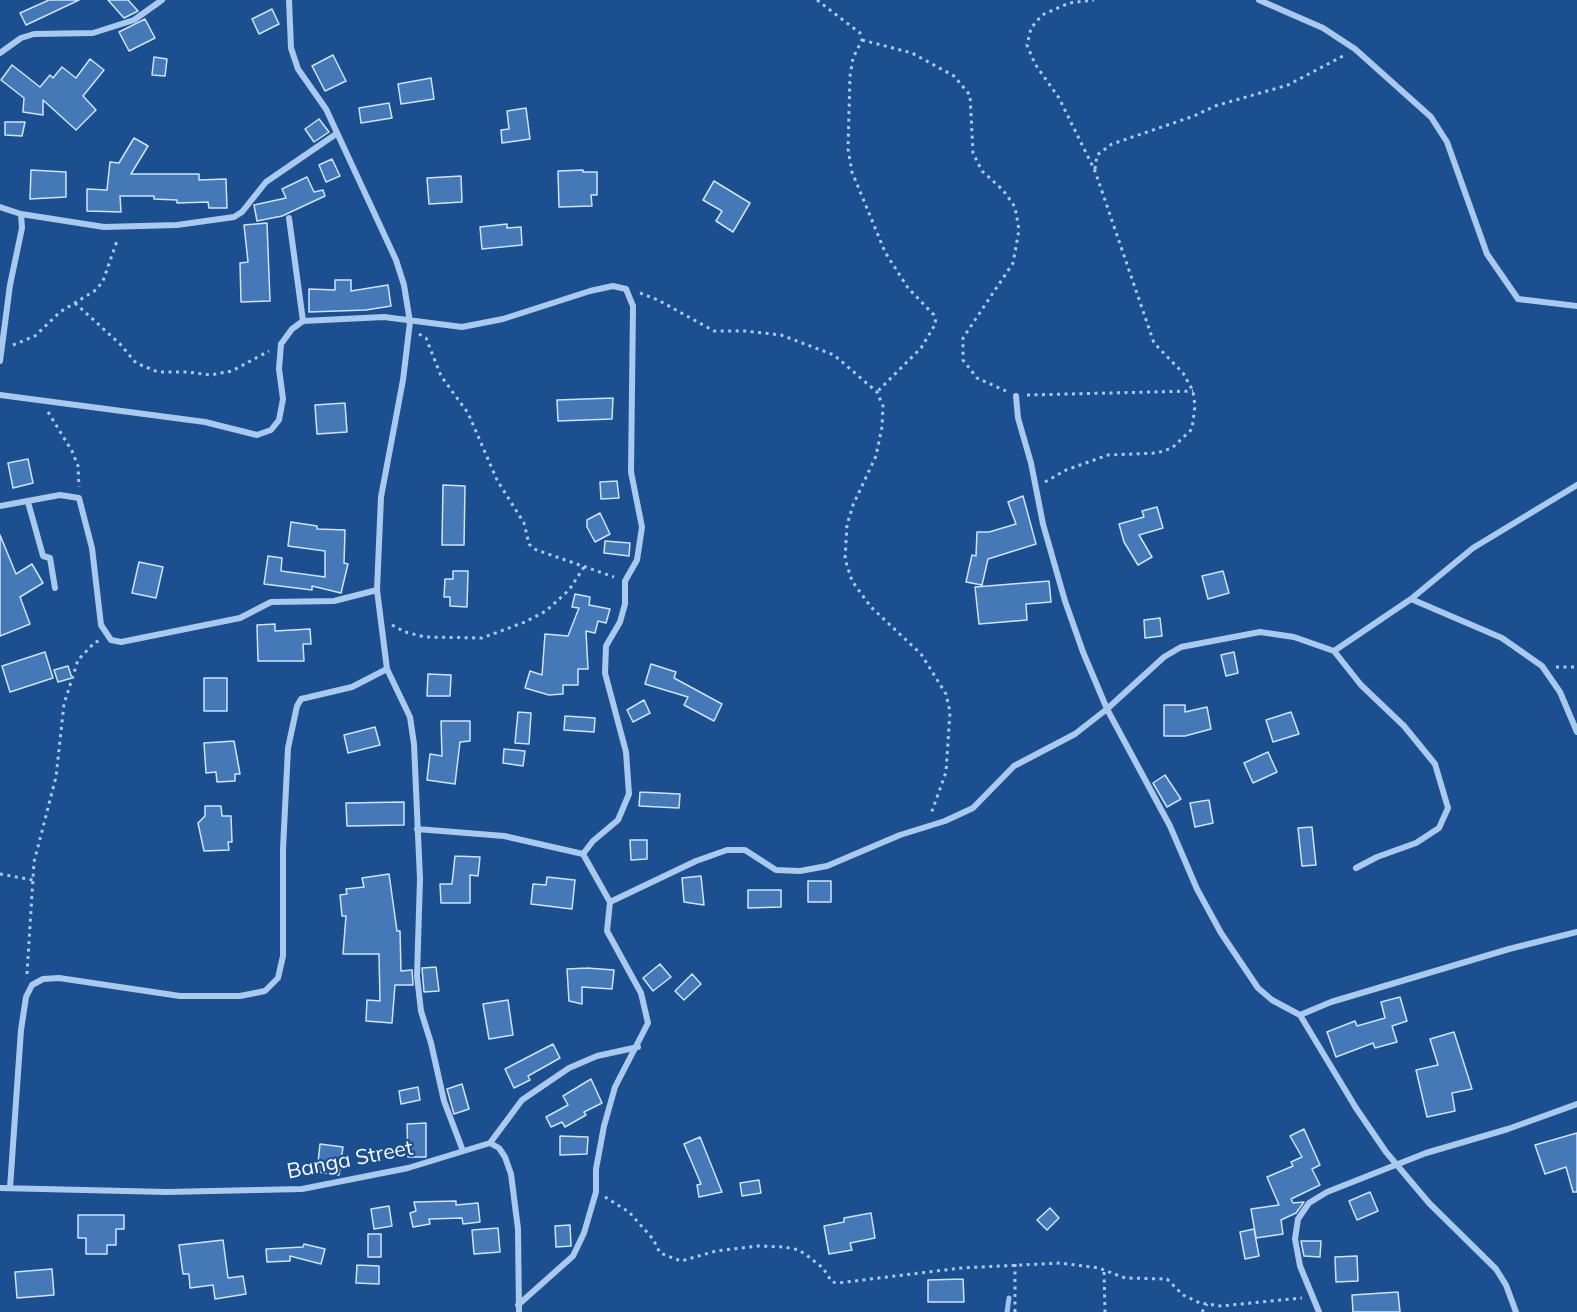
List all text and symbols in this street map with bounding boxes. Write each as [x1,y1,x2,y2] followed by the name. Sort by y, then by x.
[285,1135,415,1185] street label: Banga Street

